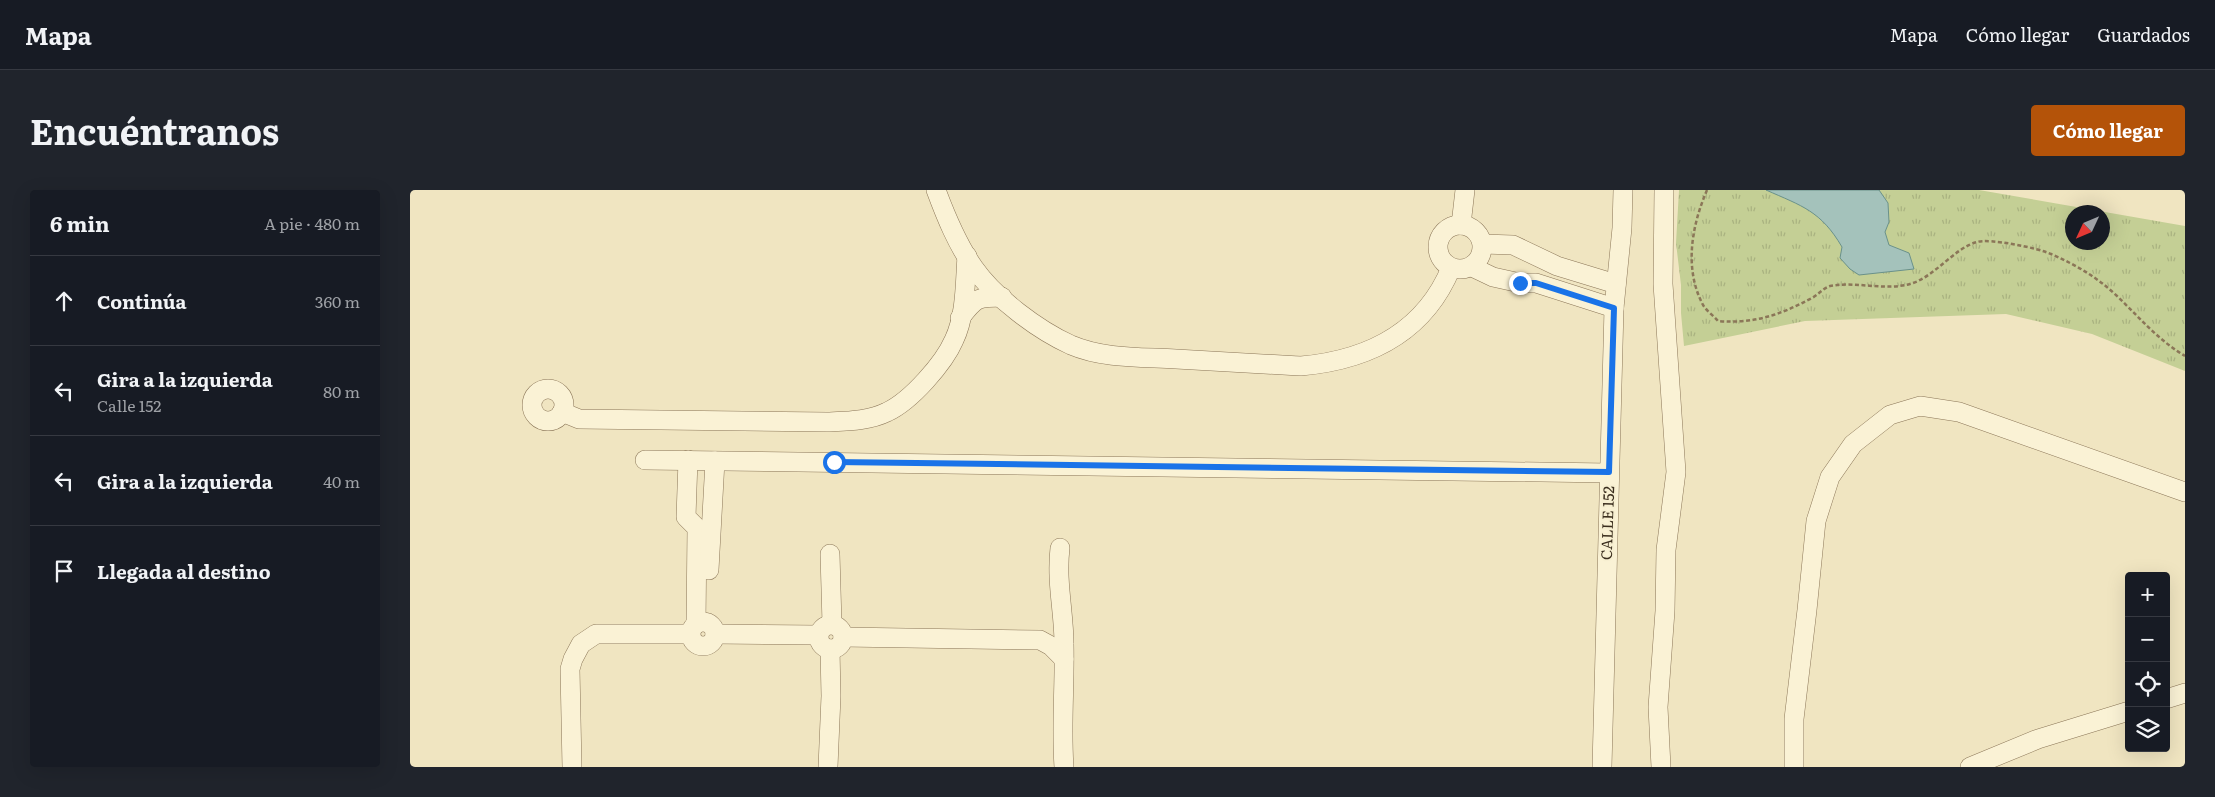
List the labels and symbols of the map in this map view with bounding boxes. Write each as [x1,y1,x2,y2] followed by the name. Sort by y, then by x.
[2065,205,2110,250] north arrow
[1509,272,1532,295] route end
[823,451,846,474] route start
[1594,485,1619,560] street label: CALLE 152

